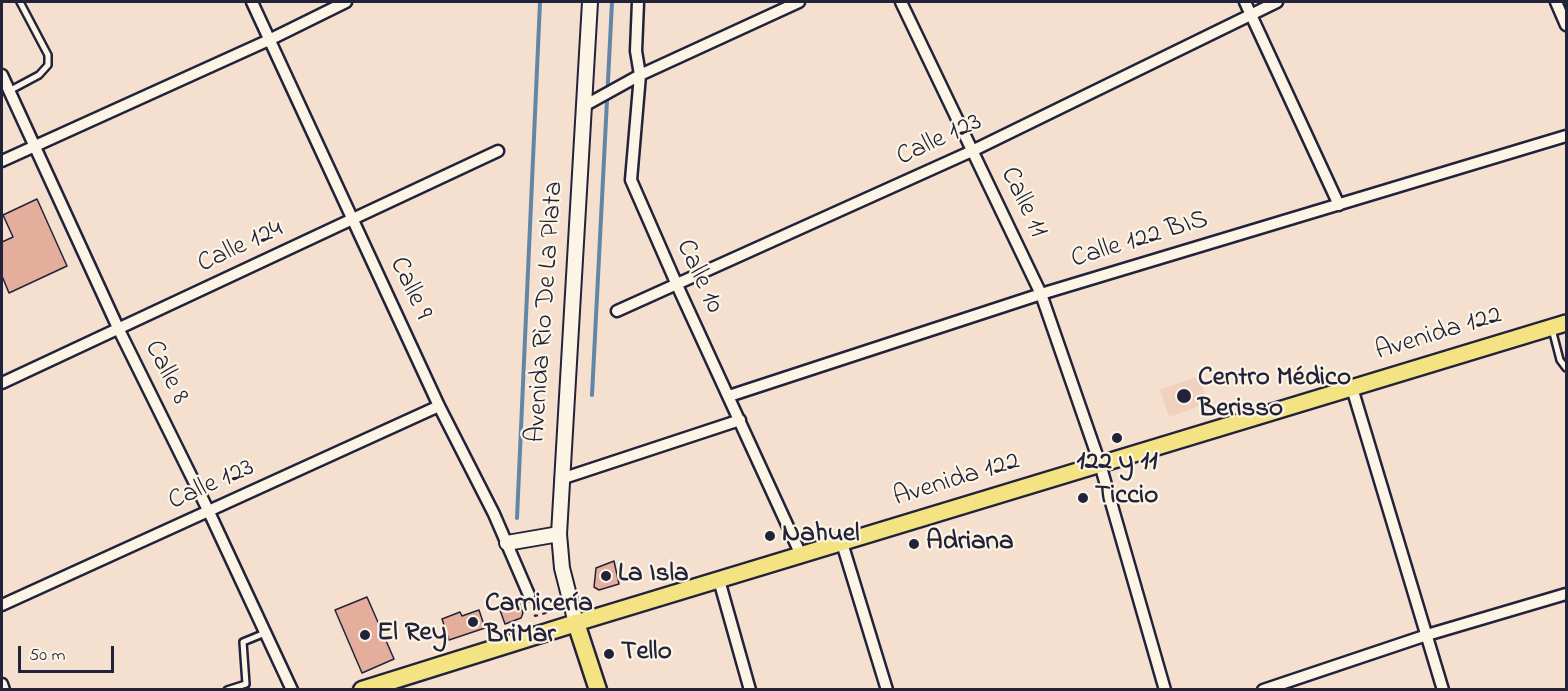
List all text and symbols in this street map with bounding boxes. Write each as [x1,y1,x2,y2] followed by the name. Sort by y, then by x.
[892,107,988,175] street label: Calle 123
[991,162,1053,244] street label: Calle 11
[522,180,572,444] street label: Avenida Rìo De La Plata
[1068,205,1212,277] street label: Calle 122 BIS
[193,214,289,282] street label: Calle 124
[667,235,729,319] street label: Calle 10
[380,252,438,326] street label: Calle 9
[1372,300,1506,370] street label: Avenida 122
[135,336,195,410] street label: Calle 8
[1198,364,1351,427] place label: Centro Médico Berisso
[1175,387,1193,405] marker: Centro Médico Berisso
[1110,431,1124,445] marker: 122 y 11
[890,446,1024,516] street label: Avenida 122
[1076,448,1158,480] place label: 122 y 11
[164,453,260,519] street label: Calle 123
[1095,482,1158,514] place label: Ticcio
[1076,491,1090,505] marker: Ticcio
[782,520,860,552] place label: Nahuel
[926,528,1014,560] place label: Adriana
[763,529,777,543] marker: Nahuel
[907,537,921,551] marker: Adriana
[618,560,689,592] place label: La Isla
[599,569,613,583] marker: La Isla
[485,590,593,653] place label: Carnicería BriMar
[466,615,480,629] marker: Carnicería BriMar
[377,619,447,651] place label: El Rey
[358,628,372,642] marker: El Rey
[21,634,117,672] scale bar
[621,638,672,670] place label: Tello
[29,643,66,669] text: 50 m
[602,647,616,661] marker: Tello

